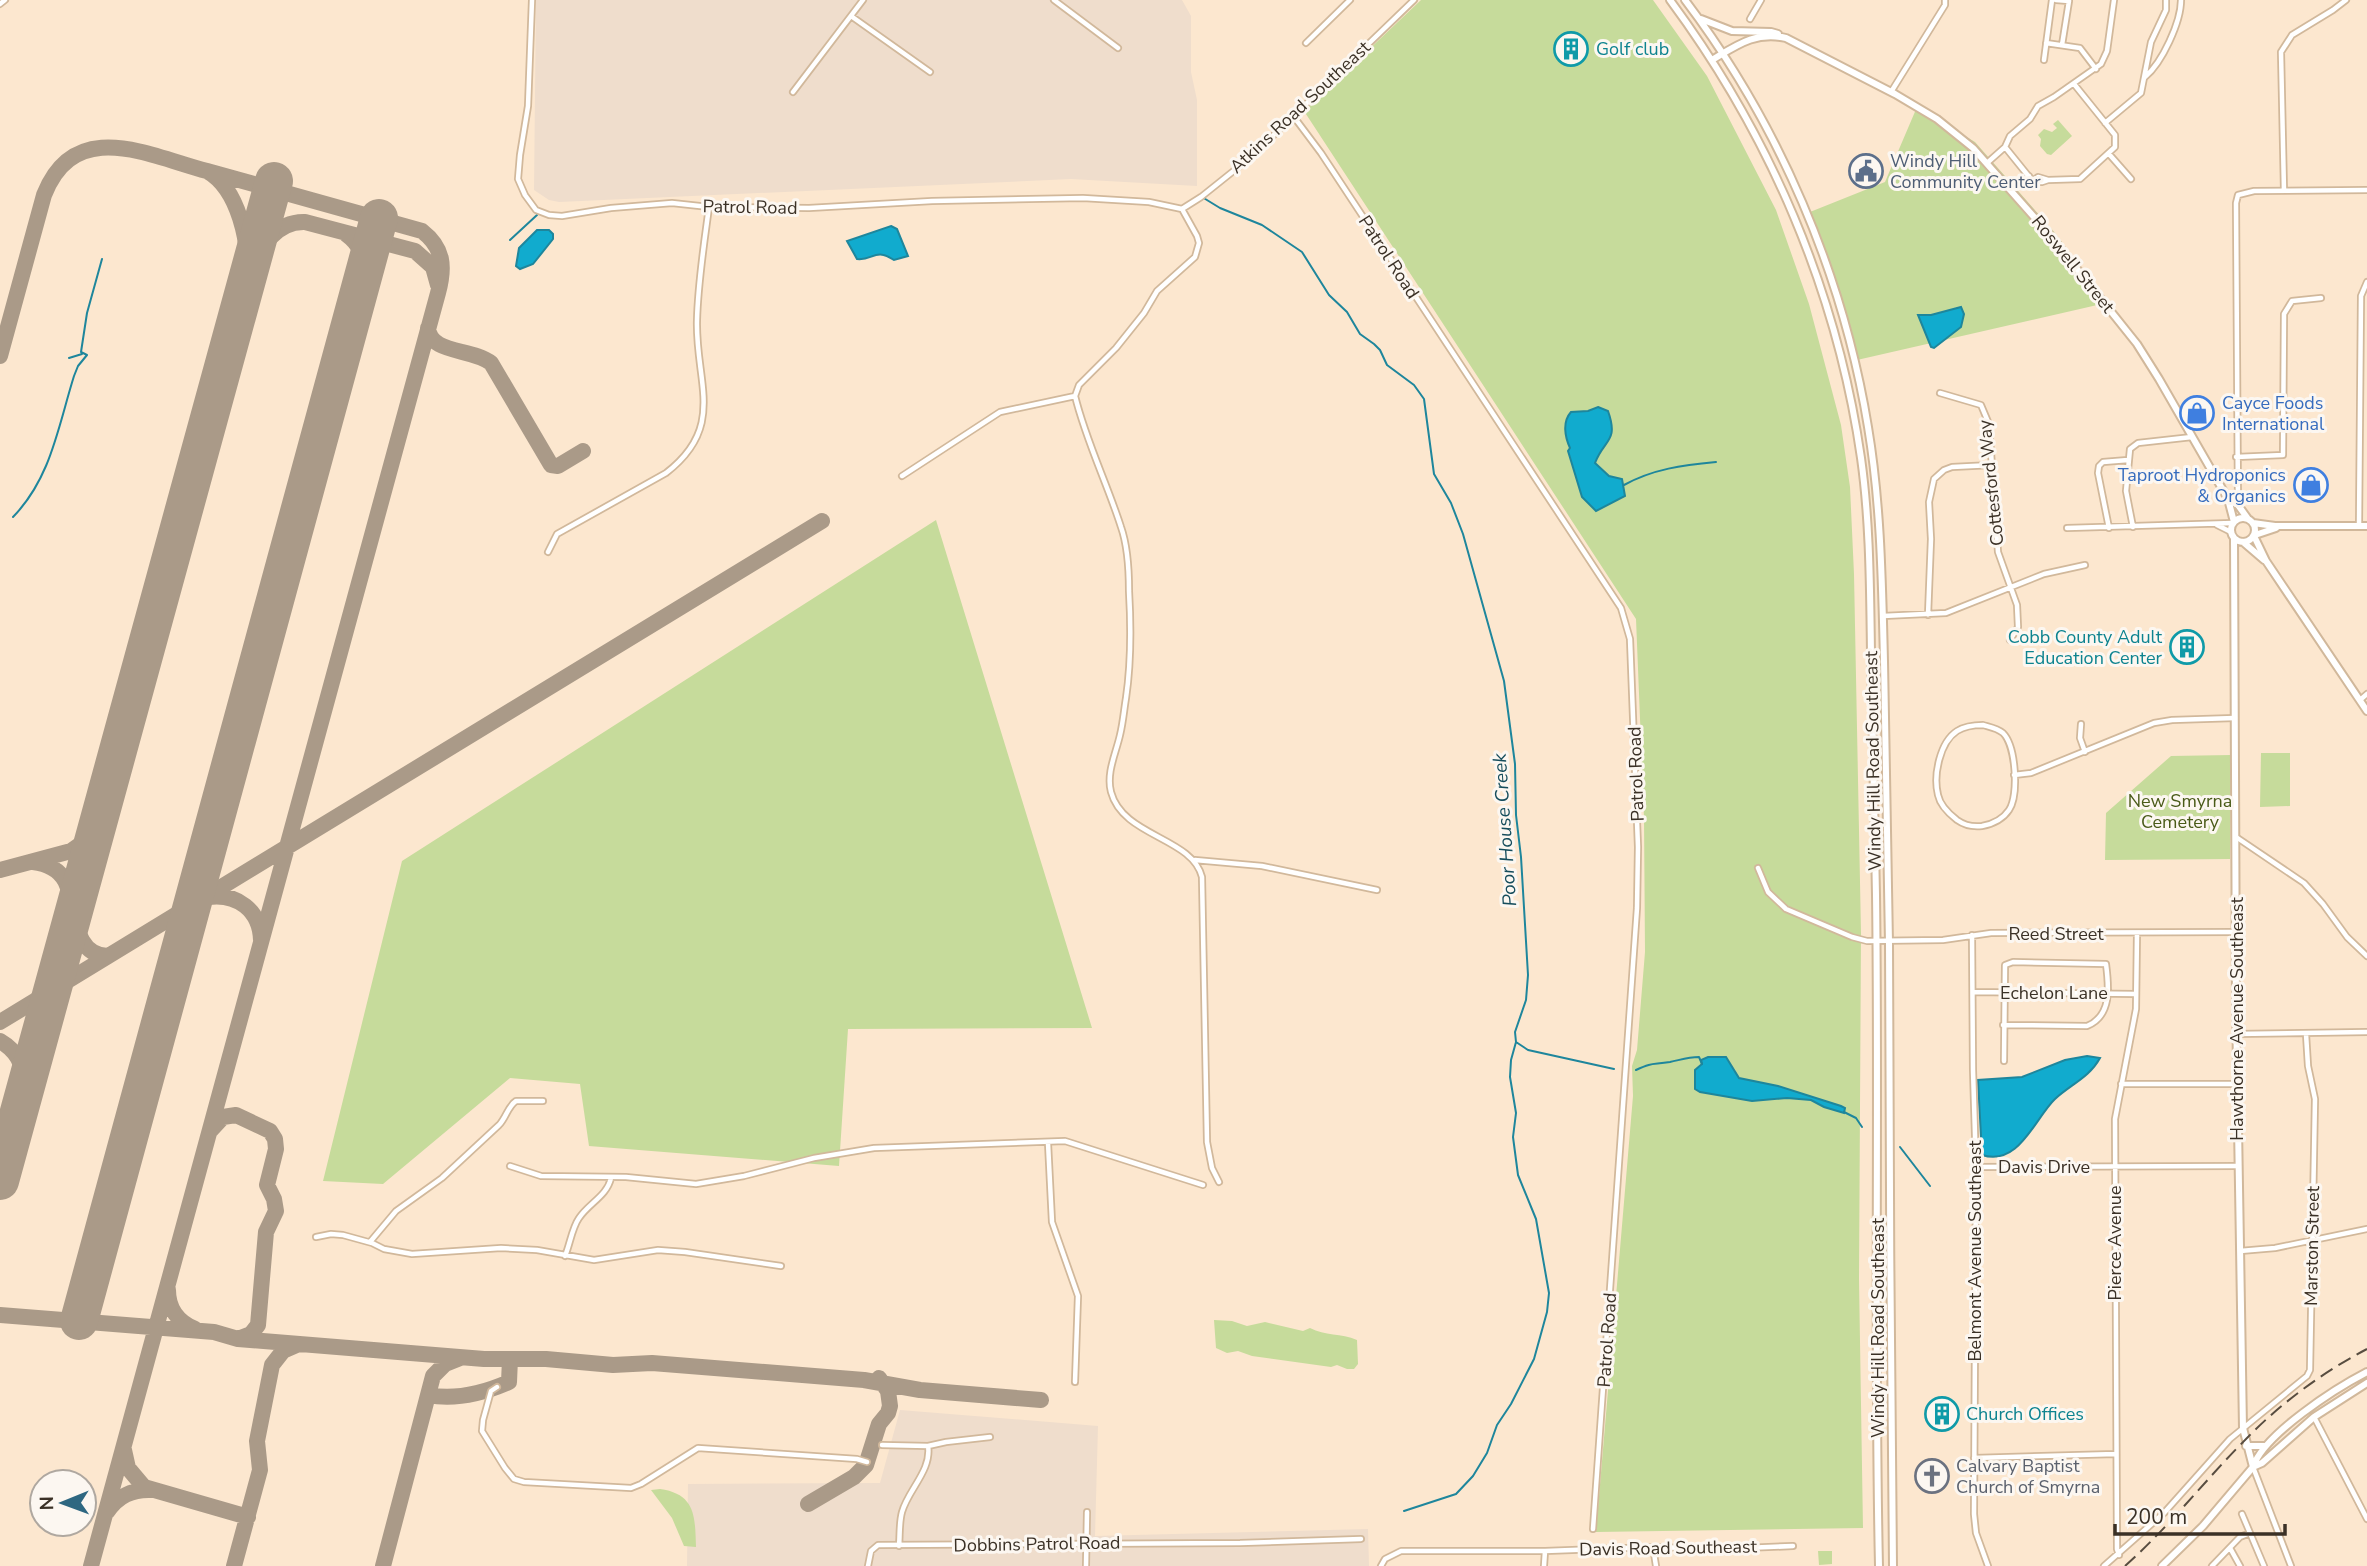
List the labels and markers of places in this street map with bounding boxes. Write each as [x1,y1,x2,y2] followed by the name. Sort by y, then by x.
[1552,30,1590,68] building icon: Golf club
[1596,37,1669,61] place label: Golf club
[1890,149,2041,194] place label: Windy Hill Community Center
[1847,152,1885,190] public building icon: Windy Hill Community Center
[2222,391,2325,436] place label: Cayce Foods International
[2178,394,2216,432] shop icon: Cayce Foods International
[2118,463,2286,508] place label: Taproot Hydroponics & Organics
[2292,466,2330,504] shop icon: Taproot Hydroponics & Organics
[2008,625,2163,670] place label: Cobb County Adult Education Center
[2168,628,2206,666] building icon: Cobb County Adult Education Center
[1923,1395,1961,1433] building icon: Church Offices
[1966,1402,2084,1426] place label: Church Offices
[1956,1454,2100,1499] place label: Calvary Baptist Church of Smyrna
[1913,1457,1951,1495] church icon: Calvary Baptist Church of Smyrna

